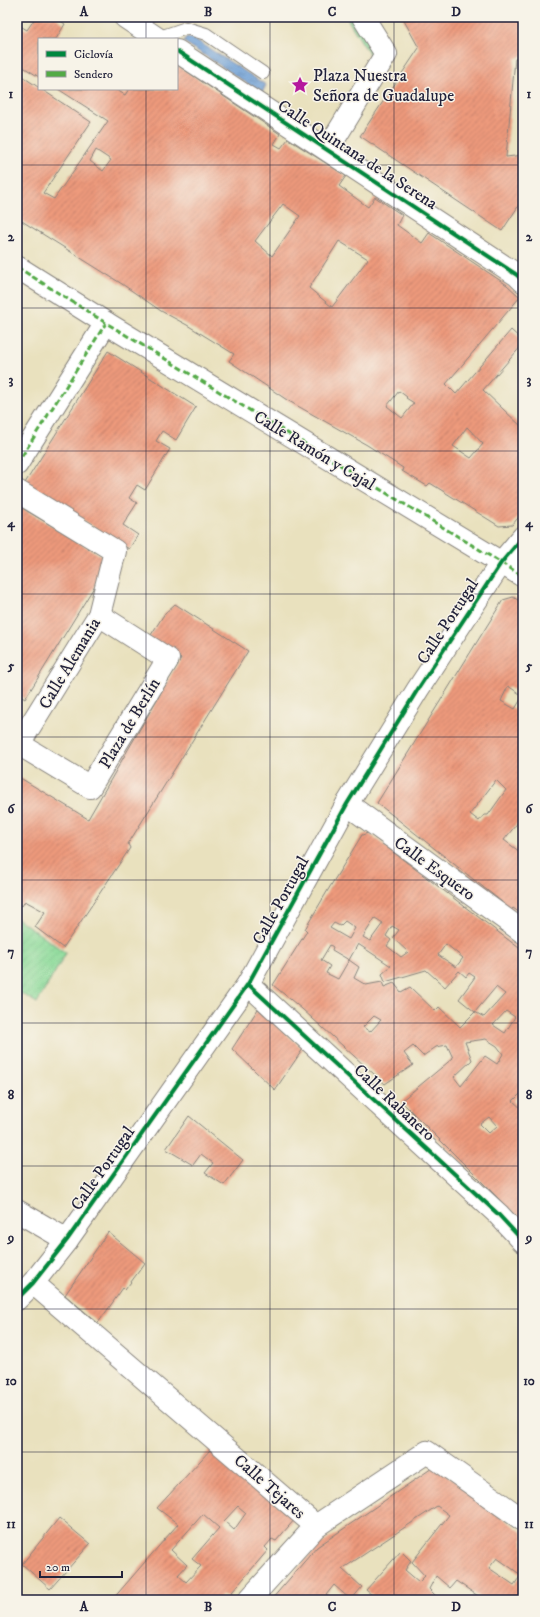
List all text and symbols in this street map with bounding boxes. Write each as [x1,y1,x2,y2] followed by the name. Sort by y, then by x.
[79,4,89,20] text: A
[204,4,212,20] text: B
[328,4,337,20] text: C
[451,4,461,20] text: D
[38,38,178,90] legend
[74,47,114,62] text: Ciclovía
[313,65,454,107] place label: Plaza Nuestra Señora de Guadalupe
[74,67,113,82] text: Sendero
[290,75,310,95] place icon: Plaza Nuestra Señora de Guadalupe
[9,86,14,102] text: 1
[527,86,532,102] text: 1
[273,95,442,215] street label: Calle Quintana de la Serena
[8,229,15,245] text: 2
[526,229,533,245] text: 2
[9,372,14,388] text: 3
[527,372,532,388] text: 3
[250,406,379,496] street label: Calle Ramón y Cajal
[6,515,15,532] text: 4
[524,515,533,532] text: 4
[412,575,484,669] street label: Calle Portugal
[34,613,106,713] street label: Calle Alemania
[7,658,15,674] text: 5
[525,658,533,674] text: 5
[94,674,166,773] street label: Plaza de Berlín
[8,801,16,817] text: 6
[526,801,534,817] text: 6
[389,832,479,906] street label: Calle Esquero
[248,852,314,949] street label: Calle Portugal
[8,944,15,960] text: 7
[526,944,533,960] text: 7
[349,1059,440,1146] street label: Calle Rabanero
[8,1087,15,1103] text: 8
[526,1087,533,1103] text: 8
[66,1122,140,1215] street label: Calle Portugal
[7,1230,14,1246] text: 9
[525,1230,532,1246] text: 9
[5,1373,17,1389] text: 10
[523,1373,535,1389] text: 10
[229,1450,310,1524] street label: Calle Tejares
[6,1516,16,1532] text: 11
[524,1516,534,1532] text: 11
[40,1553,122,1579] scale bar
[46,1560,70,1575] text: 20 m
[79,1599,89,1615] text: A
[204,1599,212,1615] text: B
[328,1599,337,1615] text: C
[451,1599,461,1615] text: D

